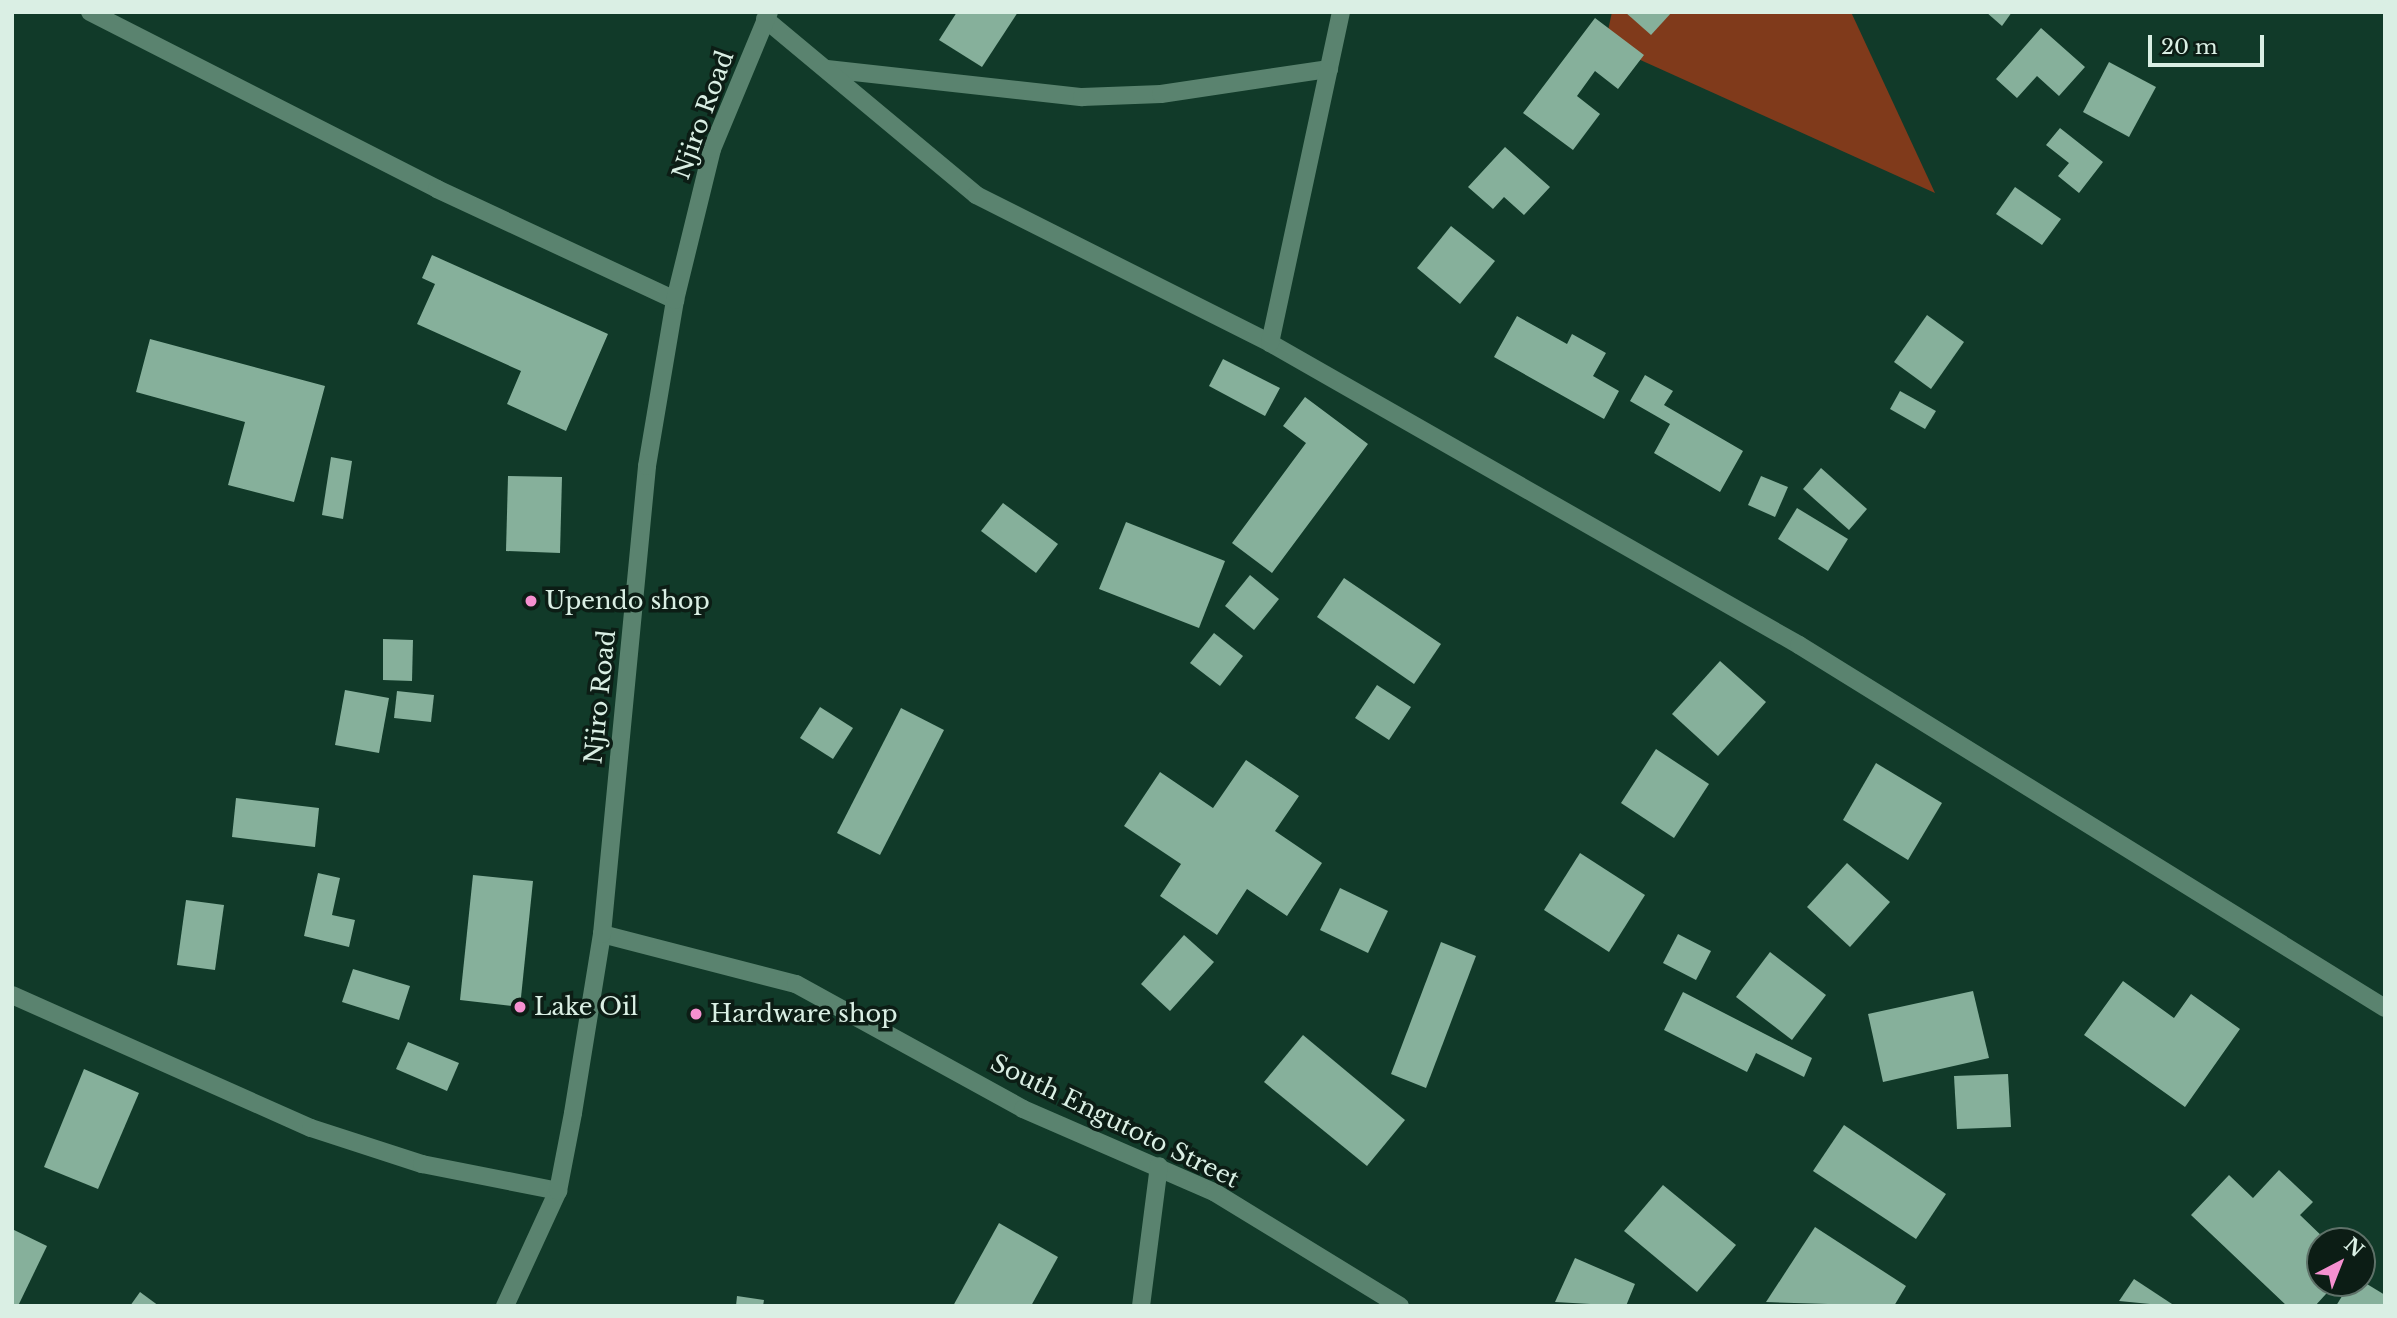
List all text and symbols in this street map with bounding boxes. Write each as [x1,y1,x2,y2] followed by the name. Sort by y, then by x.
[2152,21,2268,65] scale bar
[2161,34,2218,60] text: 20 m
[666,47,740,183] street label: Njiro Road
[545,587,710,615] place label: Upendo shop
[523,593,539,609] marker: Upendo shop
[579,629,621,765] street label: Njiro Road
[534,993,638,1021] place label: Lake Oil
[512,999,528,1015] marker: Lake Oil
[710,1000,897,1028] place label: Hardware shop
[688,1006,704,1022] marker: Hardware shop
[986,1048,1244,1194] street label: South Engutoto Street
[2306,1227,2376,1297] north arrow
[2340,1233,2368,1262] text: N

